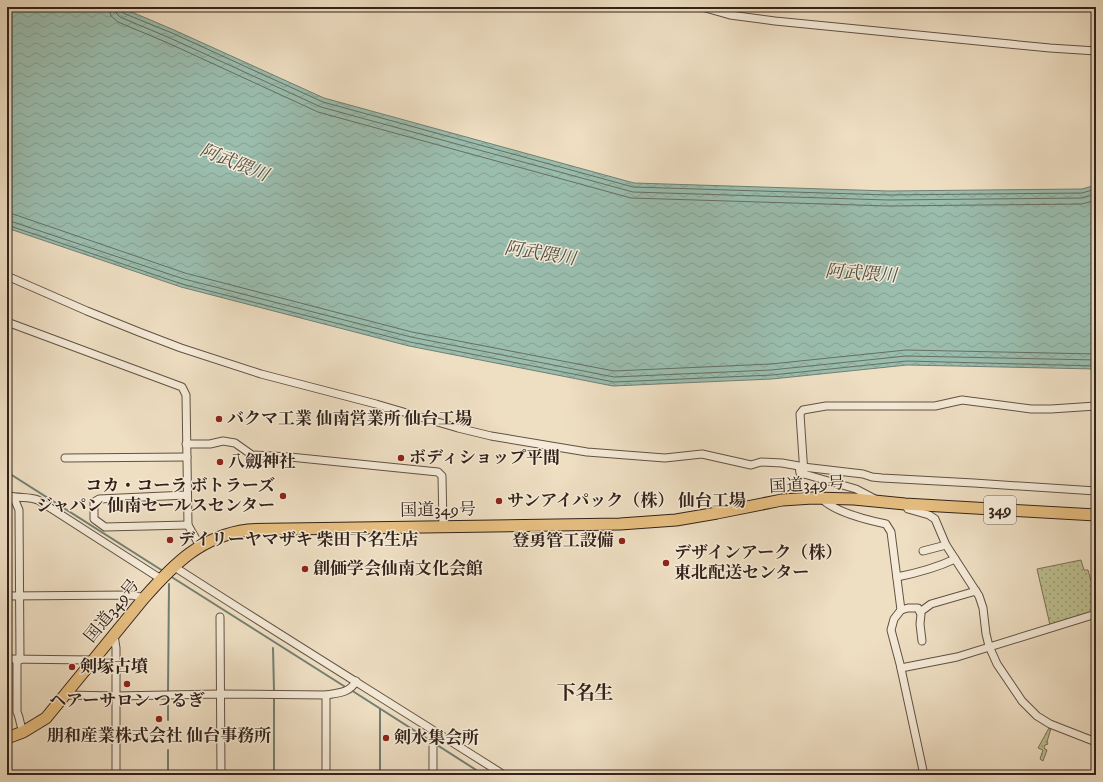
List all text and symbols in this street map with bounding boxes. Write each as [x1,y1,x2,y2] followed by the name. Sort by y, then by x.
[197,139,273,187] water label: 阿武隈川
[503,238,579,271] water label: 阿武隈川
[824,261,900,288] water label: 阿武隈川
[227,408,472,430] place label: バクマ工業 仙南営業所 仙台工場
[214,414,224,424] marker: バクマ工業 仙南営業所 仙台工場
[409,447,560,469] place label: ボディショップ平間
[228,451,296,473] place label: 八劔神社
[396,453,406,463] marker: ボディショップ平間
[215,457,225,467] marker: 八劔神社
[769,472,845,498] street label: 国道349号
[36,475,275,517] place label: コカ・コーラ ボトラーズ ジャパン 仙南セールスセンター
[507,490,746,512] place label: サンアイパック（株） 仙台工場
[278,491,288,501] marker: コカ・コーラ ボトラーズ ジャパン 仙南セールスセンター
[494,496,504,506] marker: サンアイパック（株） 仙台工場
[984,496,1016,524] road number: 349
[400,498,476,522] street label: 国道349号
[178,529,418,551] place label: デイリーヤマザキ 柴田下名生店
[512,530,614,552] place label: 登勇管工設備
[165,535,175,545] marker: デイリーヤマザキ 柴田下名生店
[617,536,627,546] marker: 登勇管工設備
[674,542,842,584] place label: デザインアーク（株） 東北配送センター
[313,558,483,580] place label: 創価学会仙南文化会館
[661,558,671,568] marker: デザインアーク（株） 東北配送センター
[300,564,310,574] marker: 創価学会仙南文化会館
[80,575,144,647] street label: 国道349号
[80,656,148,678] place label: 剣塚古墳
[67,662,77,672] marker: 剣塚古墳
[122,679,132,689] marker: ヘアーサロン つるぎ
[556,682,614,705] district label: 下名生
[49,690,205,712] place label: ヘアーサロン つるぎ
[154,714,164,724] marker: 朋和産業株式会社 仙台事務所
[47,725,271,747] place label: 朋和産業株式会社 仙台事務所
[394,727,479,749] place label: 剣水集会所
[381,733,391,743] marker: 剣水集会所

